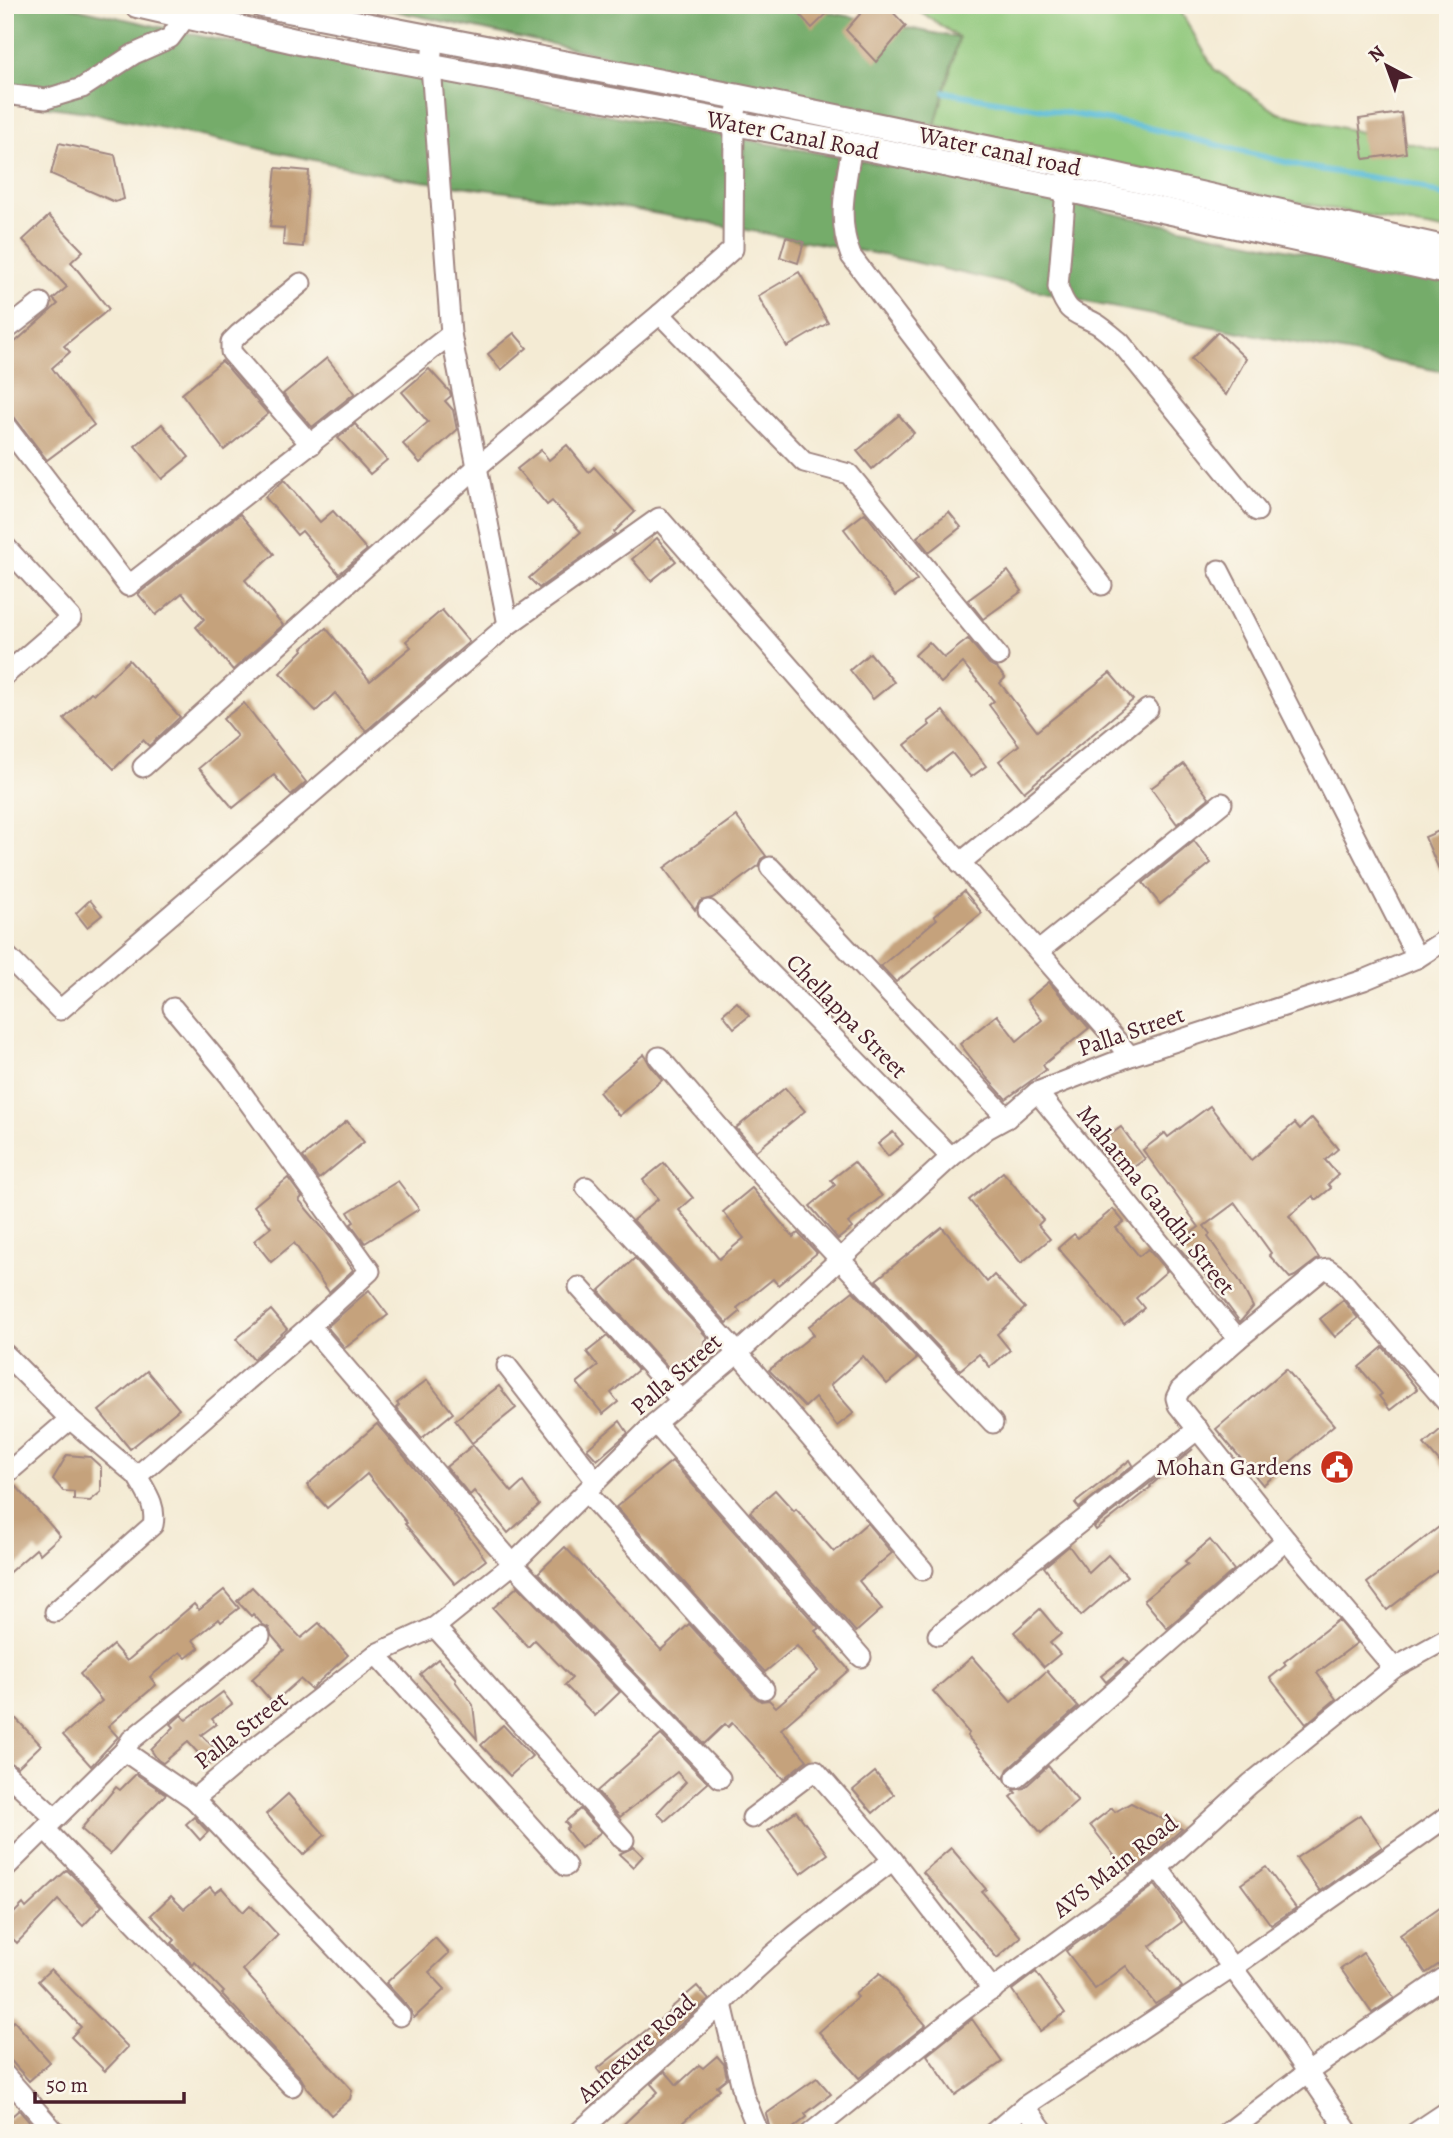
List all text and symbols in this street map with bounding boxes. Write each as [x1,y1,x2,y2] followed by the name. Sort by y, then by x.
[1352,32,1422,102] north arrow
[1363,39,1390,68] text: N
[703,102,882,167] street label: Water Canal Road
[915,118,1084,184] street label: Water canal road
[779,947,915,1085] street label: Chellappa Street
[1074,998,1189,1064] street label: Palla Street
[1069,1098,1243,1302] street label: Mahatma Gandhi Street
[624,1326,728,1422] street label: Palla Street
[1318,1448,1356,1486] public building icon: Mohan Gardens
[1156,1451,1312,1483] place label: Mohan Gardens
[188,1683,294,1777] street label: Palla Street
[1045,1807,1184,1926] street label: AVS Main Road
[569,1986,702,2110] street label: Annexure Road
[35,2061,184,2105] scale bar
[46,2071,88,2099] text: 50 m

